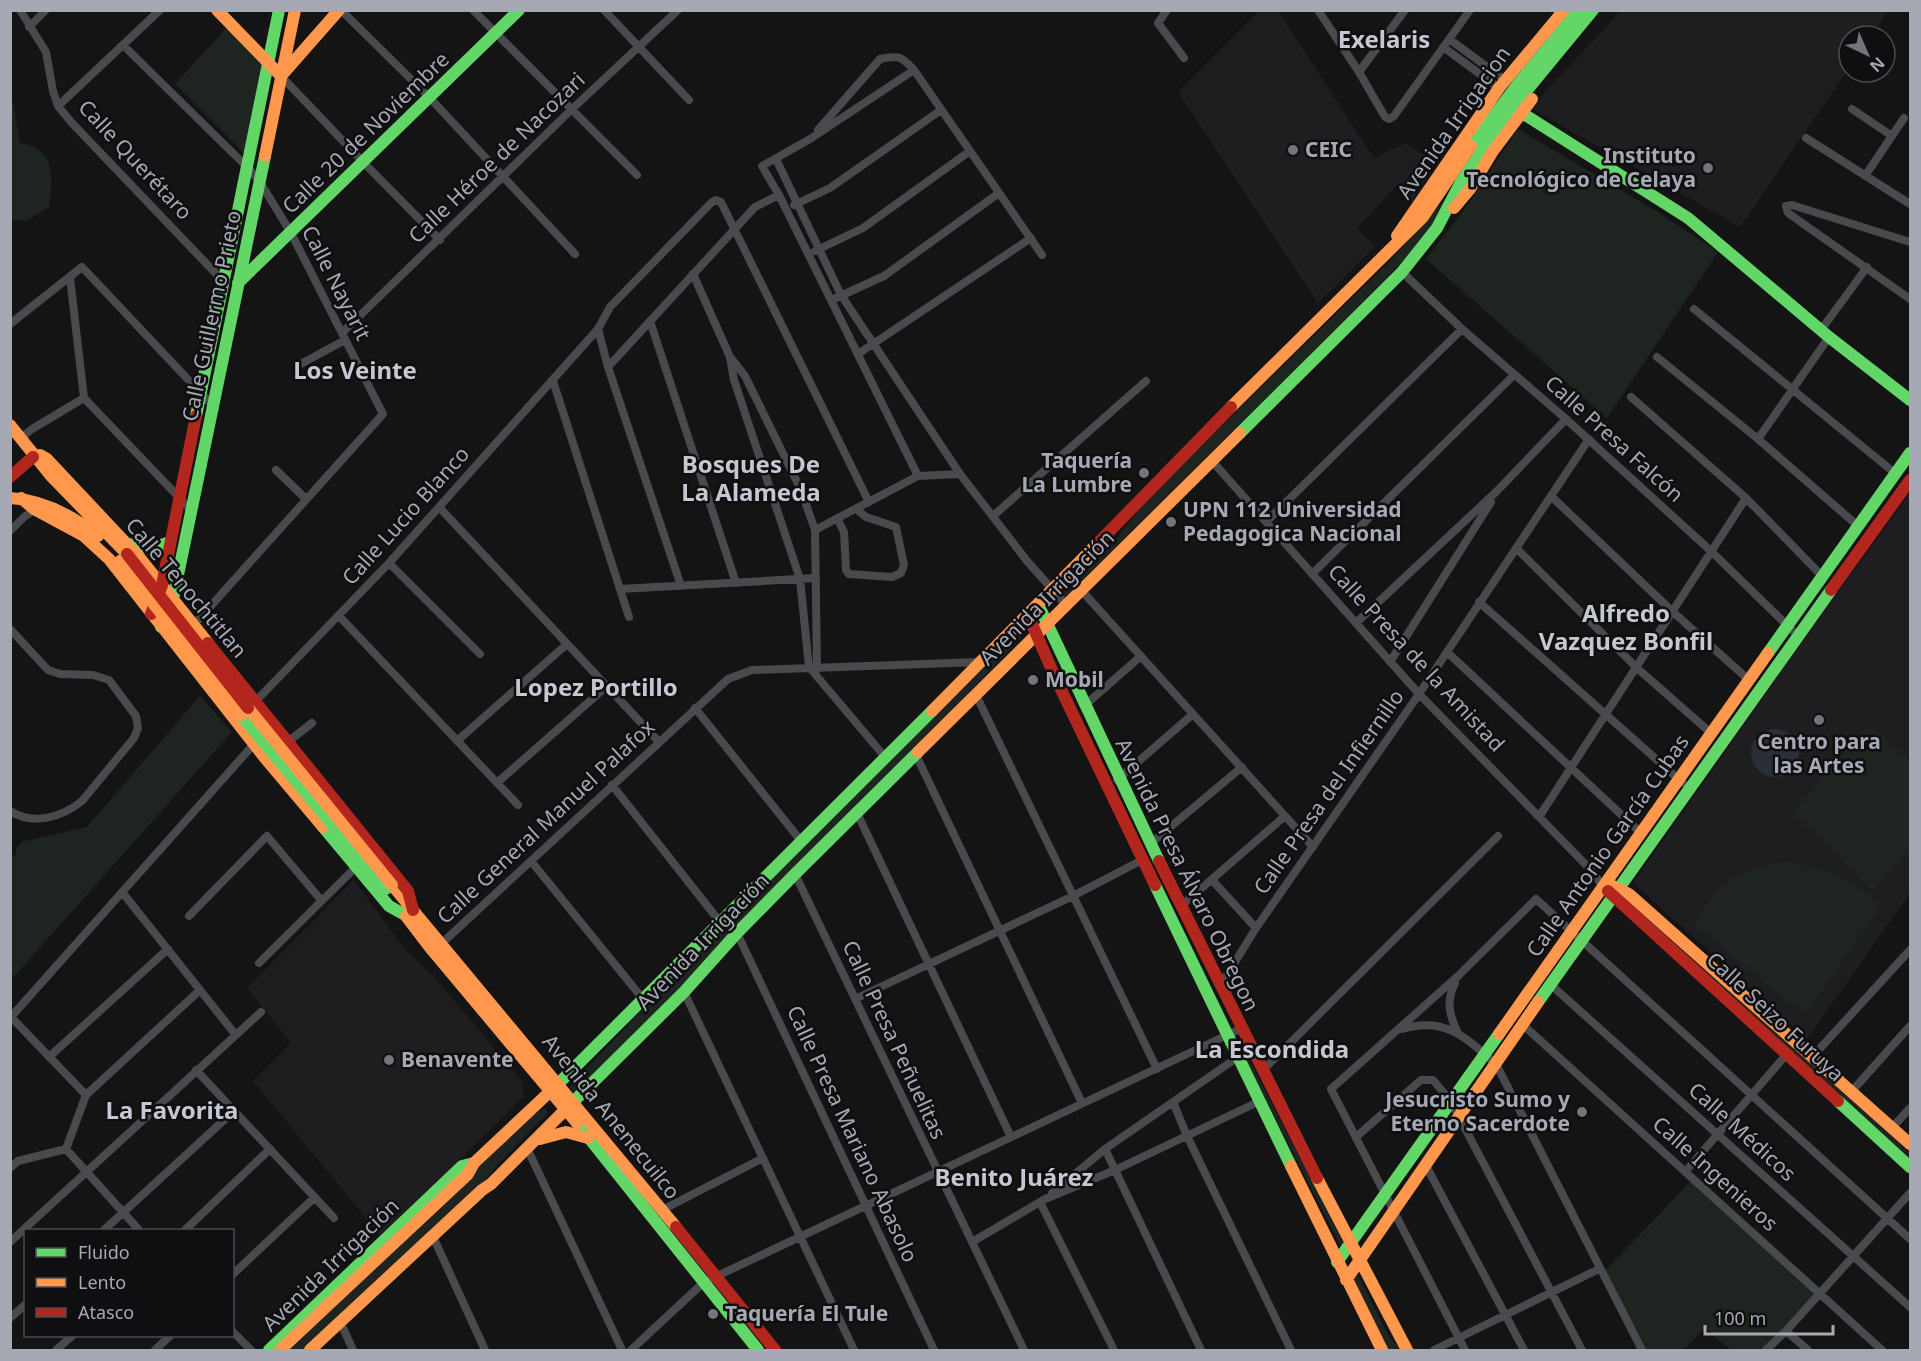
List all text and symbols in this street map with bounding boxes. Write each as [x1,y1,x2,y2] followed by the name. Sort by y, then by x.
[1338,22,1430,55] district label: Exelaris
[1837,24,1897,84] north arrow
[1390,41,1516,204] street label: Avenida Irrigacion
[276,45,455,219] street label: Calle 20 de Noviembre
[1865,52,1890,77] text: N
[402,66,591,249] street label: Calle Héroe de Nacozari
[73,93,199,225] street label: Calle Querétaro
[1305,135,1352,163] place label: CEIC
[1466,141,1696,193] place label: Instituto Tecnológico de Celaya
[1286,143,1300,157] marker: CEIC
[1701,161,1715,175] marker: Instituto Tecnológico de Celaya
[175,208,247,424] street label: Calle Guillermo Prieto
[296,220,378,345] street label: Calle Nayarit
[293,353,417,386] district label: Los Veinte
[1539,369,1690,508] street label: Calle Presa Falcón
[335,440,475,591] street label: Calle Lucio Blanco
[1022,446,1132,498] place label: Taquería La Lumbre
[681,447,821,508] district label: Bosques De La Alameda
[1137,466,1151,480] marker: Taquería La Lumbre
[1183,495,1402,547] place label: UPN 112 Universidad Pedagogica Nacional
[120,511,254,663] street label: Calle Tenochtitlan
[1164,515,1178,529] marker: UPN 112 Universidad Pedagogica Nacional
[973,524,1120,671] street label: Avenida Irrigación
[1322,557,1511,757] street label: Calle Presa de la Amistad
[1539,596,1713,657] district label: Alfredo Vazquez Bonfil
[1045,665,1104,693] place label: Mobil
[514,670,678,703] district label: Lopez Portillo
[1026,673,1040,687] marker: Mobil
[1247,683,1410,899] street label: Calle Presa del Infiernillo
[431,713,660,930] street label: Calle General Manuel Palafox
[1812,713,1826,727] marker: Centro para las Artes
[1757,727,1881,779] place label: Centro para las Artes
[1520,729,1695,962] street label: Calle Antonio García Cubas
[1109,733,1266,1016] street label: Avenida Presa Álvaro Obregon
[630,867,775,1016] street label: Avenida Irrigación
[837,936,953,1143] street label: Calle Presa Peñuelitas
[1701,945,1850,1087] street label: Calle Seizo Furuya
[781,1001,925,1266] street label: Calle Presa Mariano Abasolo
[537,1028,687,1205] street label: Avenida Anenecuilco
[1195,1032,1349,1065] district label: La Escondida
[401,1045,514,1073] place label: Benavente
[382,1053,396,1067] marker: Benavente
[1683,1076,1802,1187] street label: Calle Médicos
[1383,1085,1570,1137] place label: Jesucristo Sumo y Eterno Sacerdote
[106,1093,238,1126] district label: La Favorita
[1575,1105,1589,1119] marker: Jesucristo Sumo y Eterno Sacerdote
[1647,1110,1784,1237] street label: Calle Ingenieros
[935,1160,1094,1193] district label: Benito Juárez
[256,1192,405,1337] street label: Avenida Irrigación
[24,1229,234,1337] legend
[78,1240,130,1264] text: Fluido
[78,1270,126,1294] text: Lento
[1705,1298,1832,1336] scale bar
[725,1299,888,1327] place label: Taquería El Tule
[78,1300,134,1324] text: Atasco
[1714,1306,1766,1330] text: 100 m
[706,1307,720,1321] marker: Taquería El Tule

